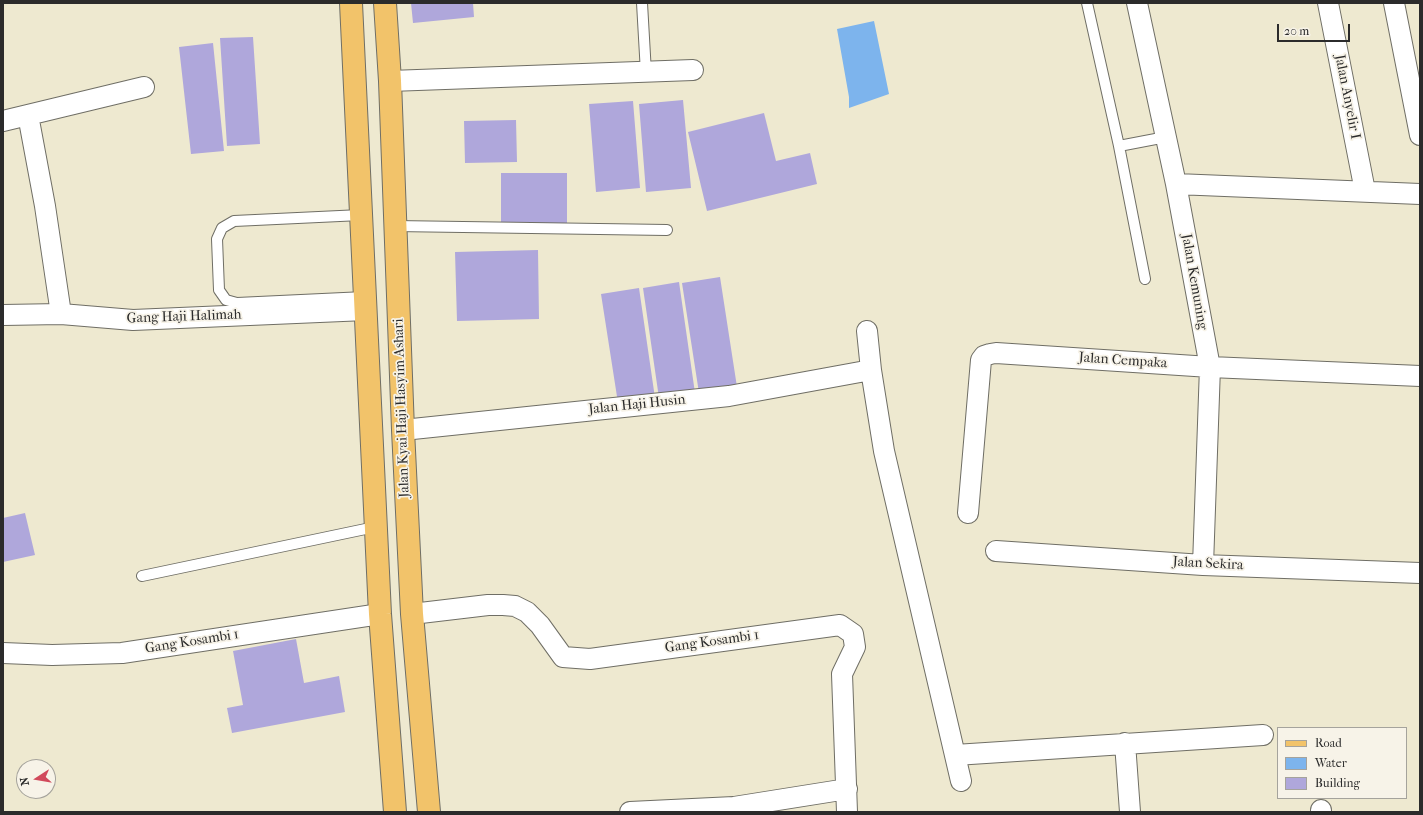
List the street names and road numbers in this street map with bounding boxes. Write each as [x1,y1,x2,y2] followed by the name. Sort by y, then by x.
[1331,53,1363,141] street label: Jalan Anyelir I
[1177,233,1211,331] street label: Jalan Kemuning
[126,307,242,327] street label: Gang Haji Halimah
[390,318,414,498] street label: Jalan Kyai Haji Hasyim Ashari
[1078,350,1168,372] street label: Jalan Cempaka
[588,392,686,418] street label: Jalan Haji Husin
[1172,554,1244,574] street label: Jalan Sekira
[144,626,240,658] street label: Gang Kosambi 1
[664,627,760,657] street label: Gang Kosambi 1

